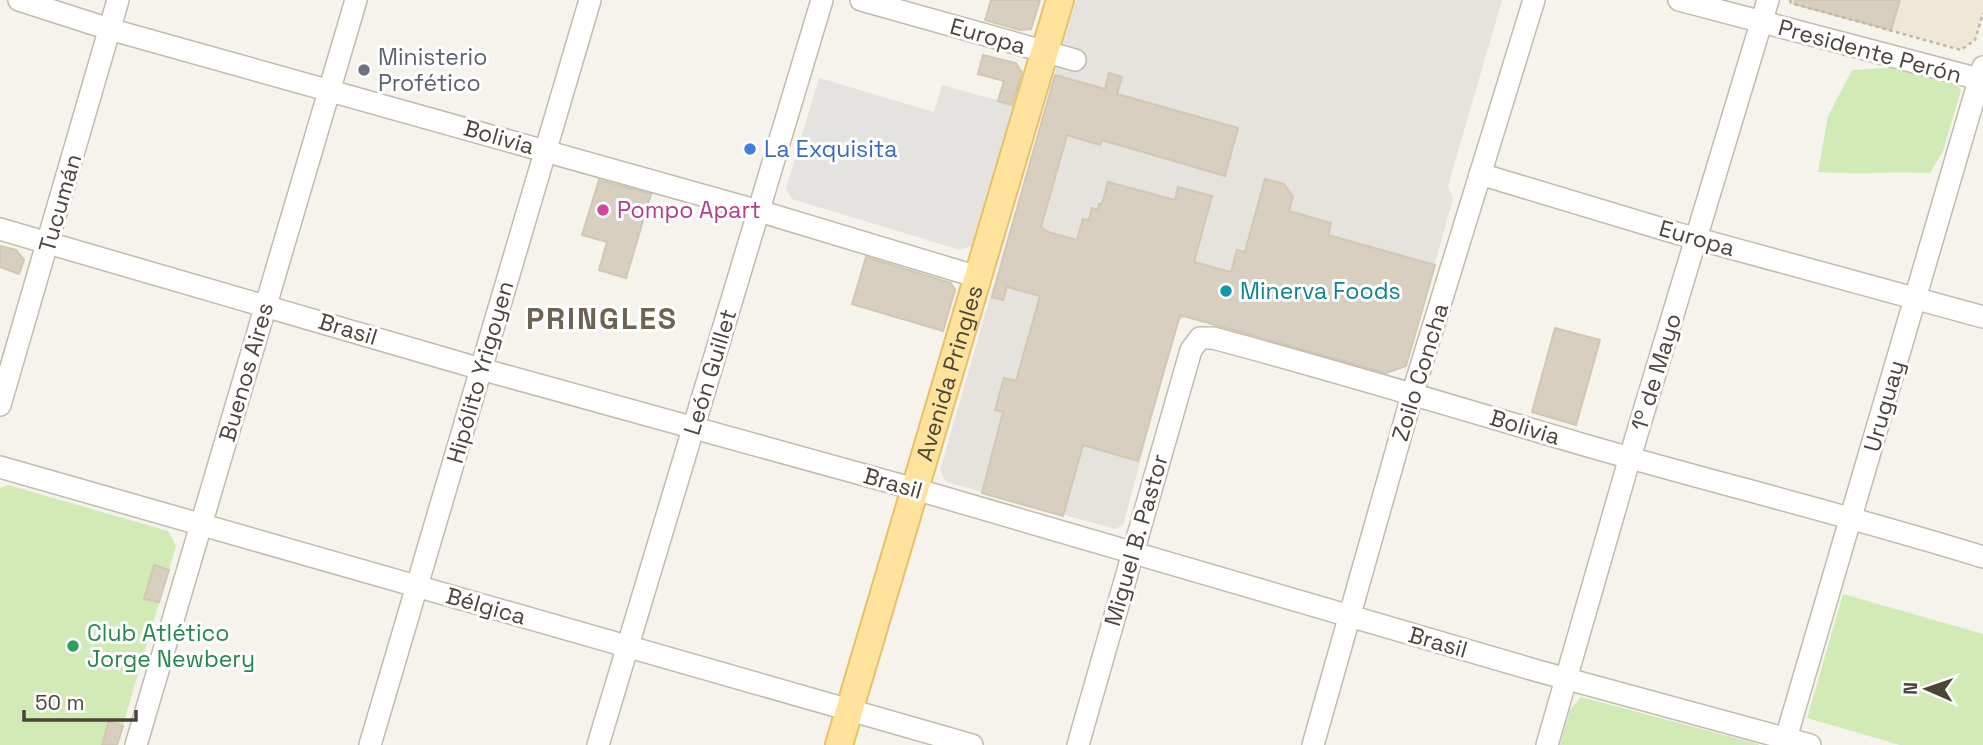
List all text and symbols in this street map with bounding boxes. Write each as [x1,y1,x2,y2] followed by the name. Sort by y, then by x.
[947,11,1029,61] street label: Europa
[1775,12,1965,90] street label: Presidente Perón
[378,42,487,98] place label: Ministerio Profético
[356,62,372,78] marker: Ministerio Profético
[460,113,538,161] street label: Bolivia
[764,134,898,164] place label: La Exquisita
[742,141,758,157] marker: La Exquisita
[32,150,88,256] street label: Tucumán
[617,195,761,225] place label: Pompo Apart
[595,202,611,218] marker: Pompo Apart
[1656,213,1738,263] street label: Europa
[1240,276,1401,306] place label: Minerva Foods
[440,277,520,467] street label: Hipólito Yrigoyen
[909,282,990,464] street label: Avenida Pringles
[1218,283,1234,299] marker: Minerva Foods
[212,299,280,445] street label: Buenos Aires
[526,299,678,338] district label: PRINGLES
[1385,299,1455,445] street label: Zoilo Concha
[677,305,743,439] street label: León Guillet
[315,306,381,352] street label: Brasil
[1624,310,1688,434] street label: 1º de Mayo
[1857,357,1911,455] street label: Uruguay
[1486,402,1564,452] street label: Bolivia
[1097,451,1175,629] street label: Miguel B. Pastor
[860,460,926,506] street label: Brasil
[443,580,529,632] street label: Bélgica
[87,618,255,674] place label: Club Atlético Jorge Newbery
[1405,619,1471,665] street label: Brasil
[65,638,81,654] marker: Club Atlético Jorge Newbery
[1892,654,1962,724] north arrow
[24,678,136,722] scale bar
[1898,682,1923,695] text: N
[35,689,85,716] text: 50 m

